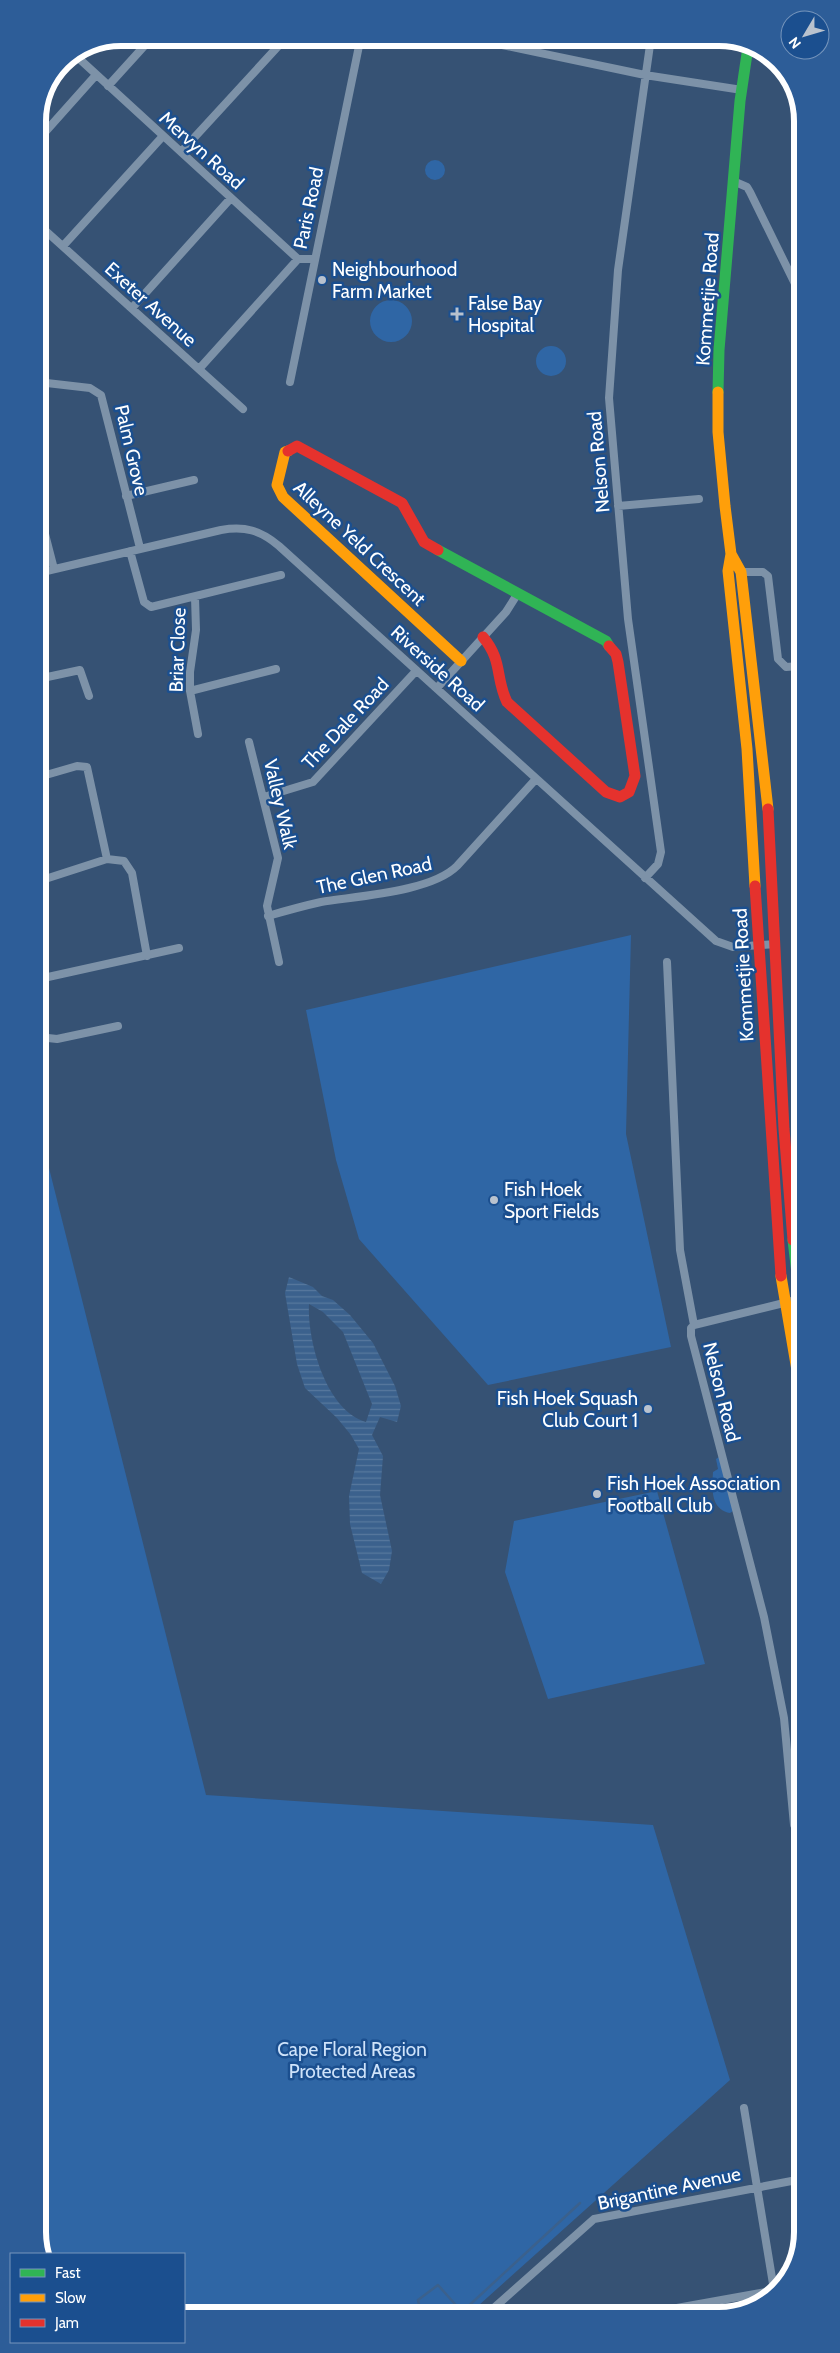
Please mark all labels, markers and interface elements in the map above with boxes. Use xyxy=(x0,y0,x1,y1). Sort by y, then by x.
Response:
north arrow xyxy=(780,10,830,60)
text: N xyxy=(785,34,805,52)
street label: Mervyn Road xyxy=(155,106,249,194)
street label: Paris Road xyxy=(289,165,328,251)
street label: Kommetjie Road xyxy=(691,232,724,366)
street label: Exeter Avenue xyxy=(100,257,201,352)
place label: Neighbourhood Farm Market xyxy=(332,258,457,303)
marker: Neighbourhood Farm Market xyxy=(316,274,328,286)
place label: False Bay Hospital xyxy=(468,292,542,337)
marker: False Bay Hospital xyxy=(450,307,464,321)
street label: Palm Grove xyxy=(110,402,153,498)
street label: Nelson Road xyxy=(583,410,614,514)
street label: Alleyne Yeld Crescent xyxy=(289,476,431,611)
street label: Briar Close xyxy=(165,607,190,693)
street label: Riverside Road xyxy=(386,620,489,716)
street label: The Dale Road xyxy=(297,673,394,774)
street label: Valley Walk xyxy=(259,757,302,852)
street label: The Glen Road xyxy=(314,852,434,899)
street label: Kommetjie Road xyxy=(729,908,758,1042)
place label: Fish Hoek Sport Fields xyxy=(504,1178,599,1223)
marker: Fish Hoek Sport Fields xyxy=(488,1194,500,1206)
street label: Nelson Road xyxy=(698,1340,745,1444)
place label: Fish Hoek Squash Club Court 1 xyxy=(497,1387,638,1432)
marker: Fish Hoek Squash Club Court 1 xyxy=(642,1403,654,1415)
place label: Fish Hoek Association Football Club xyxy=(607,1472,780,1517)
marker: Fish Hoek Association Football Club xyxy=(591,1488,603,1500)
park label: Cape Floral Region Protected Areas xyxy=(277,2038,427,2083)
street label: Brigantine Avenue xyxy=(595,2162,743,2215)
legend xyxy=(10,2253,185,2343)
text: Fast xyxy=(55,2264,80,2282)
text: Slow xyxy=(55,2289,86,2307)
text: Jam xyxy=(54,2314,79,2332)

